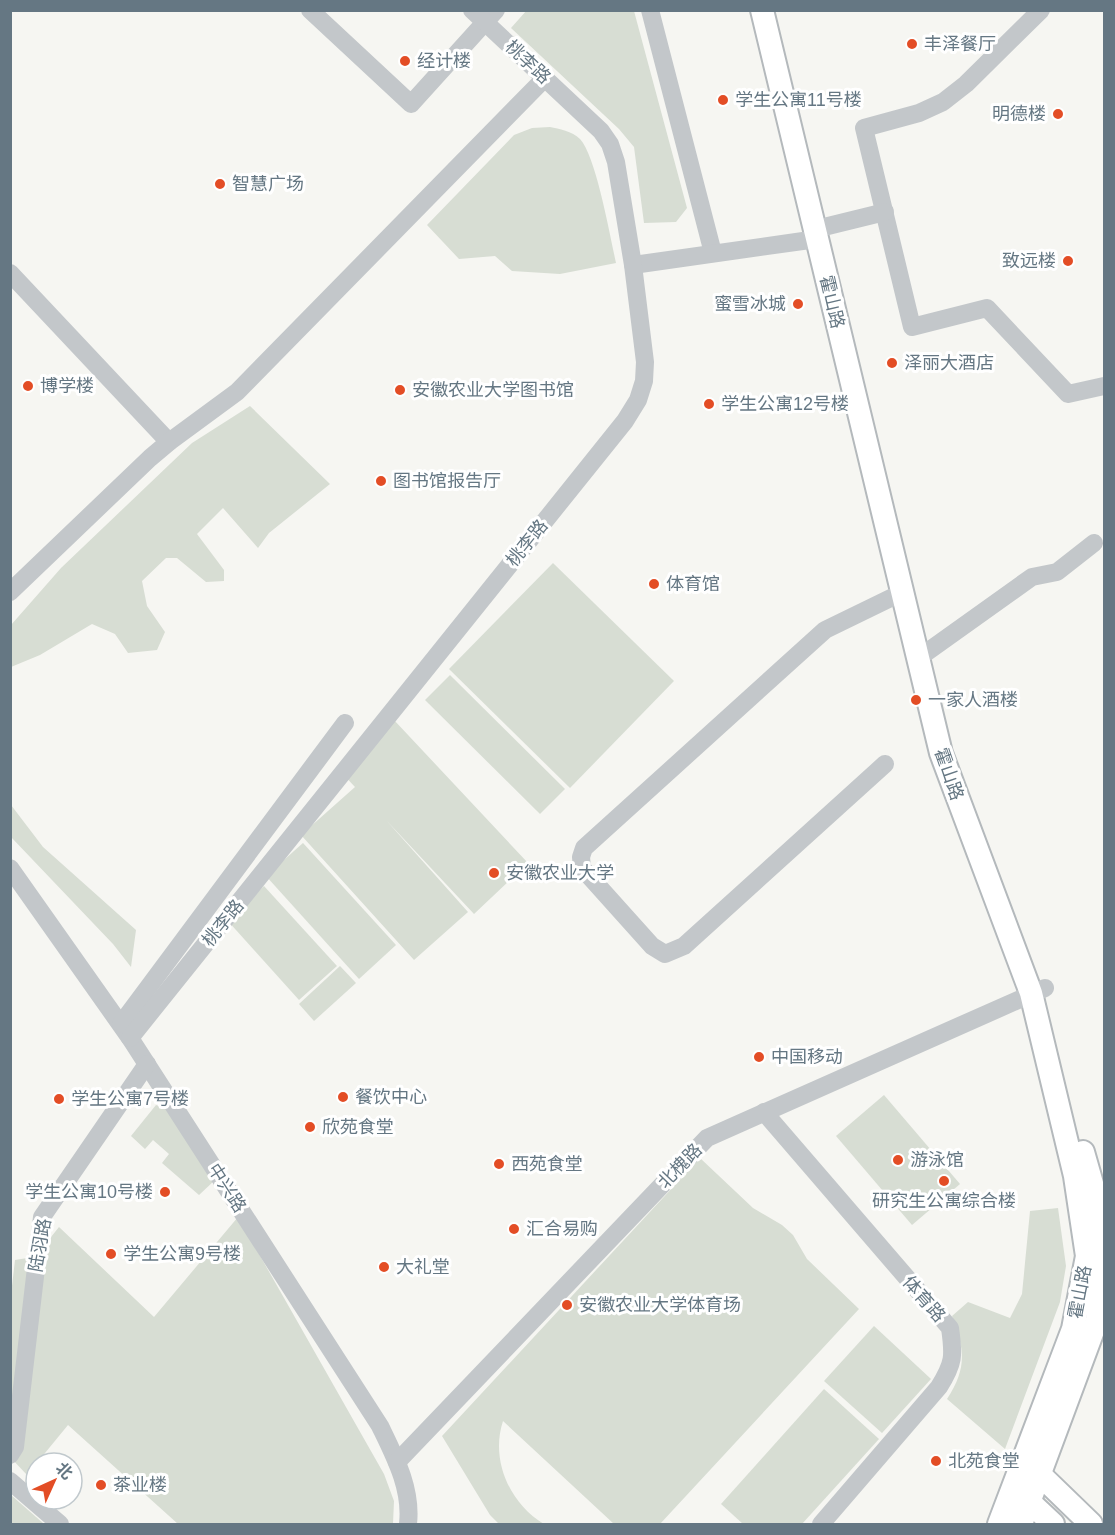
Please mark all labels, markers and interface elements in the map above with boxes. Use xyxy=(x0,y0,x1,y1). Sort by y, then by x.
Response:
place label: 丰泽餐厅 xyxy=(924,34,996,54)
street label: 桃李路 xyxy=(501,36,555,88)
marker: 丰泽餐厅 xyxy=(905,37,919,51)
place label: 经计楼 xyxy=(417,51,471,71)
marker: 经计楼 xyxy=(398,54,412,68)
place label: 学生公寓11号楼 xyxy=(735,90,862,110)
marker: 学生公寓11号楼 xyxy=(716,93,730,107)
place label: 明德楼 xyxy=(992,104,1046,124)
marker: 明德楼 xyxy=(1051,107,1065,121)
place label: 智慧广场 xyxy=(232,174,304,194)
marker: 智慧广场 xyxy=(213,177,227,191)
place label: 致远楼 xyxy=(1002,251,1056,271)
marker: 致远楼 xyxy=(1061,254,1075,268)
street label: 霍山路 xyxy=(816,273,848,331)
place label: 蜜雪冰城 xyxy=(714,294,786,314)
marker: 蜜雪冰城 xyxy=(791,297,805,311)
place label: 泽丽大酒店 xyxy=(904,353,994,373)
marker: 泽丽大酒店 xyxy=(885,356,899,370)
place label: 博学楼 xyxy=(40,376,94,396)
marker: 博学楼 xyxy=(21,379,35,393)
place label: 安徽农业大学图书馆 xyxy=(412,380,574,400)
marker: 安徽农业大学图书馆 xyxy=(393,383,407,397)
place label: 学生公寓12号楼 xyxy=(721,394,849,414)
marker: 学生公寓12号楼 xyxy=(702,397,716,411)
place label: 图书馆报告厅 xyxy=(393,471,501,491)
marker: 图书馆报告厅 xyxy=(374,474,388,488)
street label: 桃李路 xyxy=(502,516,552,570)
place label: 体育馆 xyxy=(666,574,720,594)
marker: 体育馆 xyxy=(647,577,661,591)
place label: 一家人酒楼 xyxy=(928,690,1018,710)
marker: 一家人酒楼 xyxy=(909,693,923,707)
street label: 霍山路 xyxy=(931,745,967,803)
place label: 安徽农业大学 xyxy=(506,863,614,883)
marker: 安徽农业大学 xyxy=(487,866,501,880)
street label: 桃李路 xyxy=(198,896,248,950)
place label: 中国移动 xyxy=(771,1047,843,1067)
marker: 中国移动 xyxy=(752,1050,766,1064)
place label: 餐饮中心 xyxy=(355,1087,427,1107)
place label: 学生公寓7号楼 xyxy=(71,1089,189,1109)
marker: 餐饮中心 xyxy=(336,1090,350,1104)
marker: 学生公寓7号楼 xyxy=(52,1092,66,1106)
place label: 欣苑食堂 xyxy=(322,1117,394,1137)
marker: 欣苑食堂 xyxy=(303,1120,317,1134)
street label: 北槐路 xyxy=(654,1140,706,1192)
place label: 游泳馆 xyxy=(910,1150,964,1170)
marker: 游泳馆 xyxy=(891,1153,905,1167)
place label: 西苑食堂 xyxy=(511,1154,583,1174)
marker: 西苑食堂 xyxy=(492,1157,506,1171)
street label: 中兴路 xyxy=(204,1160,250,1216)
marker: 研究生公寓综合楼 xyxy=(937,1174,951,1188)
place label: 学生公寓10号楼 xyxy=(25,1182,153,1202)
marker: 学生公寓10号楼 xyxy=(158,1185,172,1199)
place label: 研究生公寓综合楼 xyxy=(872,1191,1016,1211)
street label: 陆羽路 xyxy=(25,1217,55,1273)
place label: 汇合易购 xyxy=(526,1219,598,1239)
marker: 汇合易购 xyxy=(507,1222,521,1236)
place label: 学生公寓9号楼 xyxy=(123,1244,241,1264)
marker: 学生公寓9号楼 xyxy=(104,1247,118,1261)
place label: 大礼堂 xyxy=(396,1257,450,1277)
marker: 大礼堂 xyxy=(377,1260,391,1274)
street label: 霍山路 xyxy=(1065,1264,1095,1320)
street label: 体育路 xyxy=(899,1272,949,1326)
place label: 安徽农业大学体育场 xyxy=(579,1295,741,1315)
marker: 安徽农业大学体育场 xyxy=(560,1298,574,1312)
north arrow xyxy=(24,1451,84,1511)
place label: 北苑食堂 xyxy=(948,1451,1020,1471)
marker: 北苑食堂 xyxy=(929,1454,943,1468)
text: 北 xyxy=(53,1459,76,1482)
place label: 茶业楼 xyxy=(113,1475,167,1495)
marker: 茶业楼 xyxy=(94,1478,108,1492)

